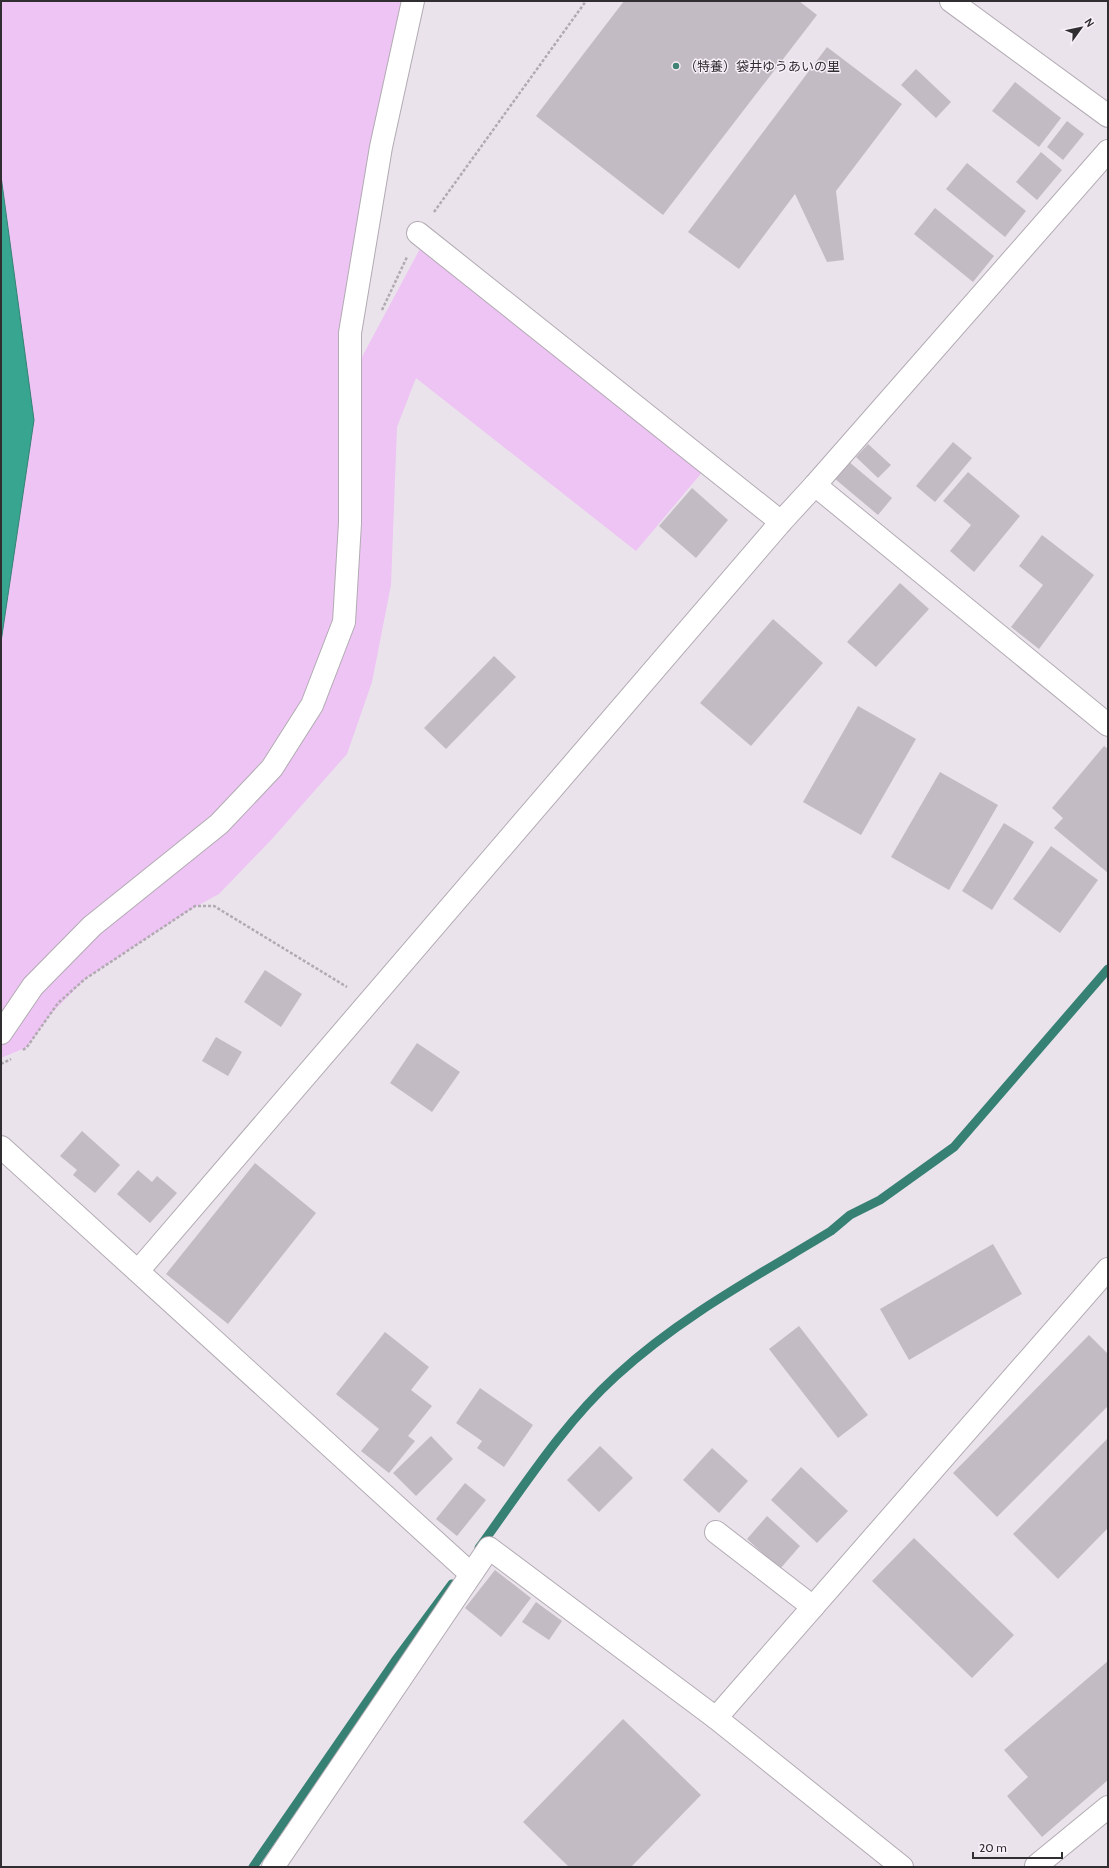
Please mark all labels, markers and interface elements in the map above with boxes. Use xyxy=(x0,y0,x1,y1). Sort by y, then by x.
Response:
north arrow xyxy=(1061,8,1101,48)
text: N xyxy=(1081,15,1097,30)
place label: （特養）袋井ゆうあいの里 xyxy=(684,58,840,74)
marker: （特養）袋井ゆうあいの里 xyxy=(671,61,681,71)
scale bar xyxy=(973,1834,1062,1860)
text: 20 m xyxy=(979,1840,1007,1855)

